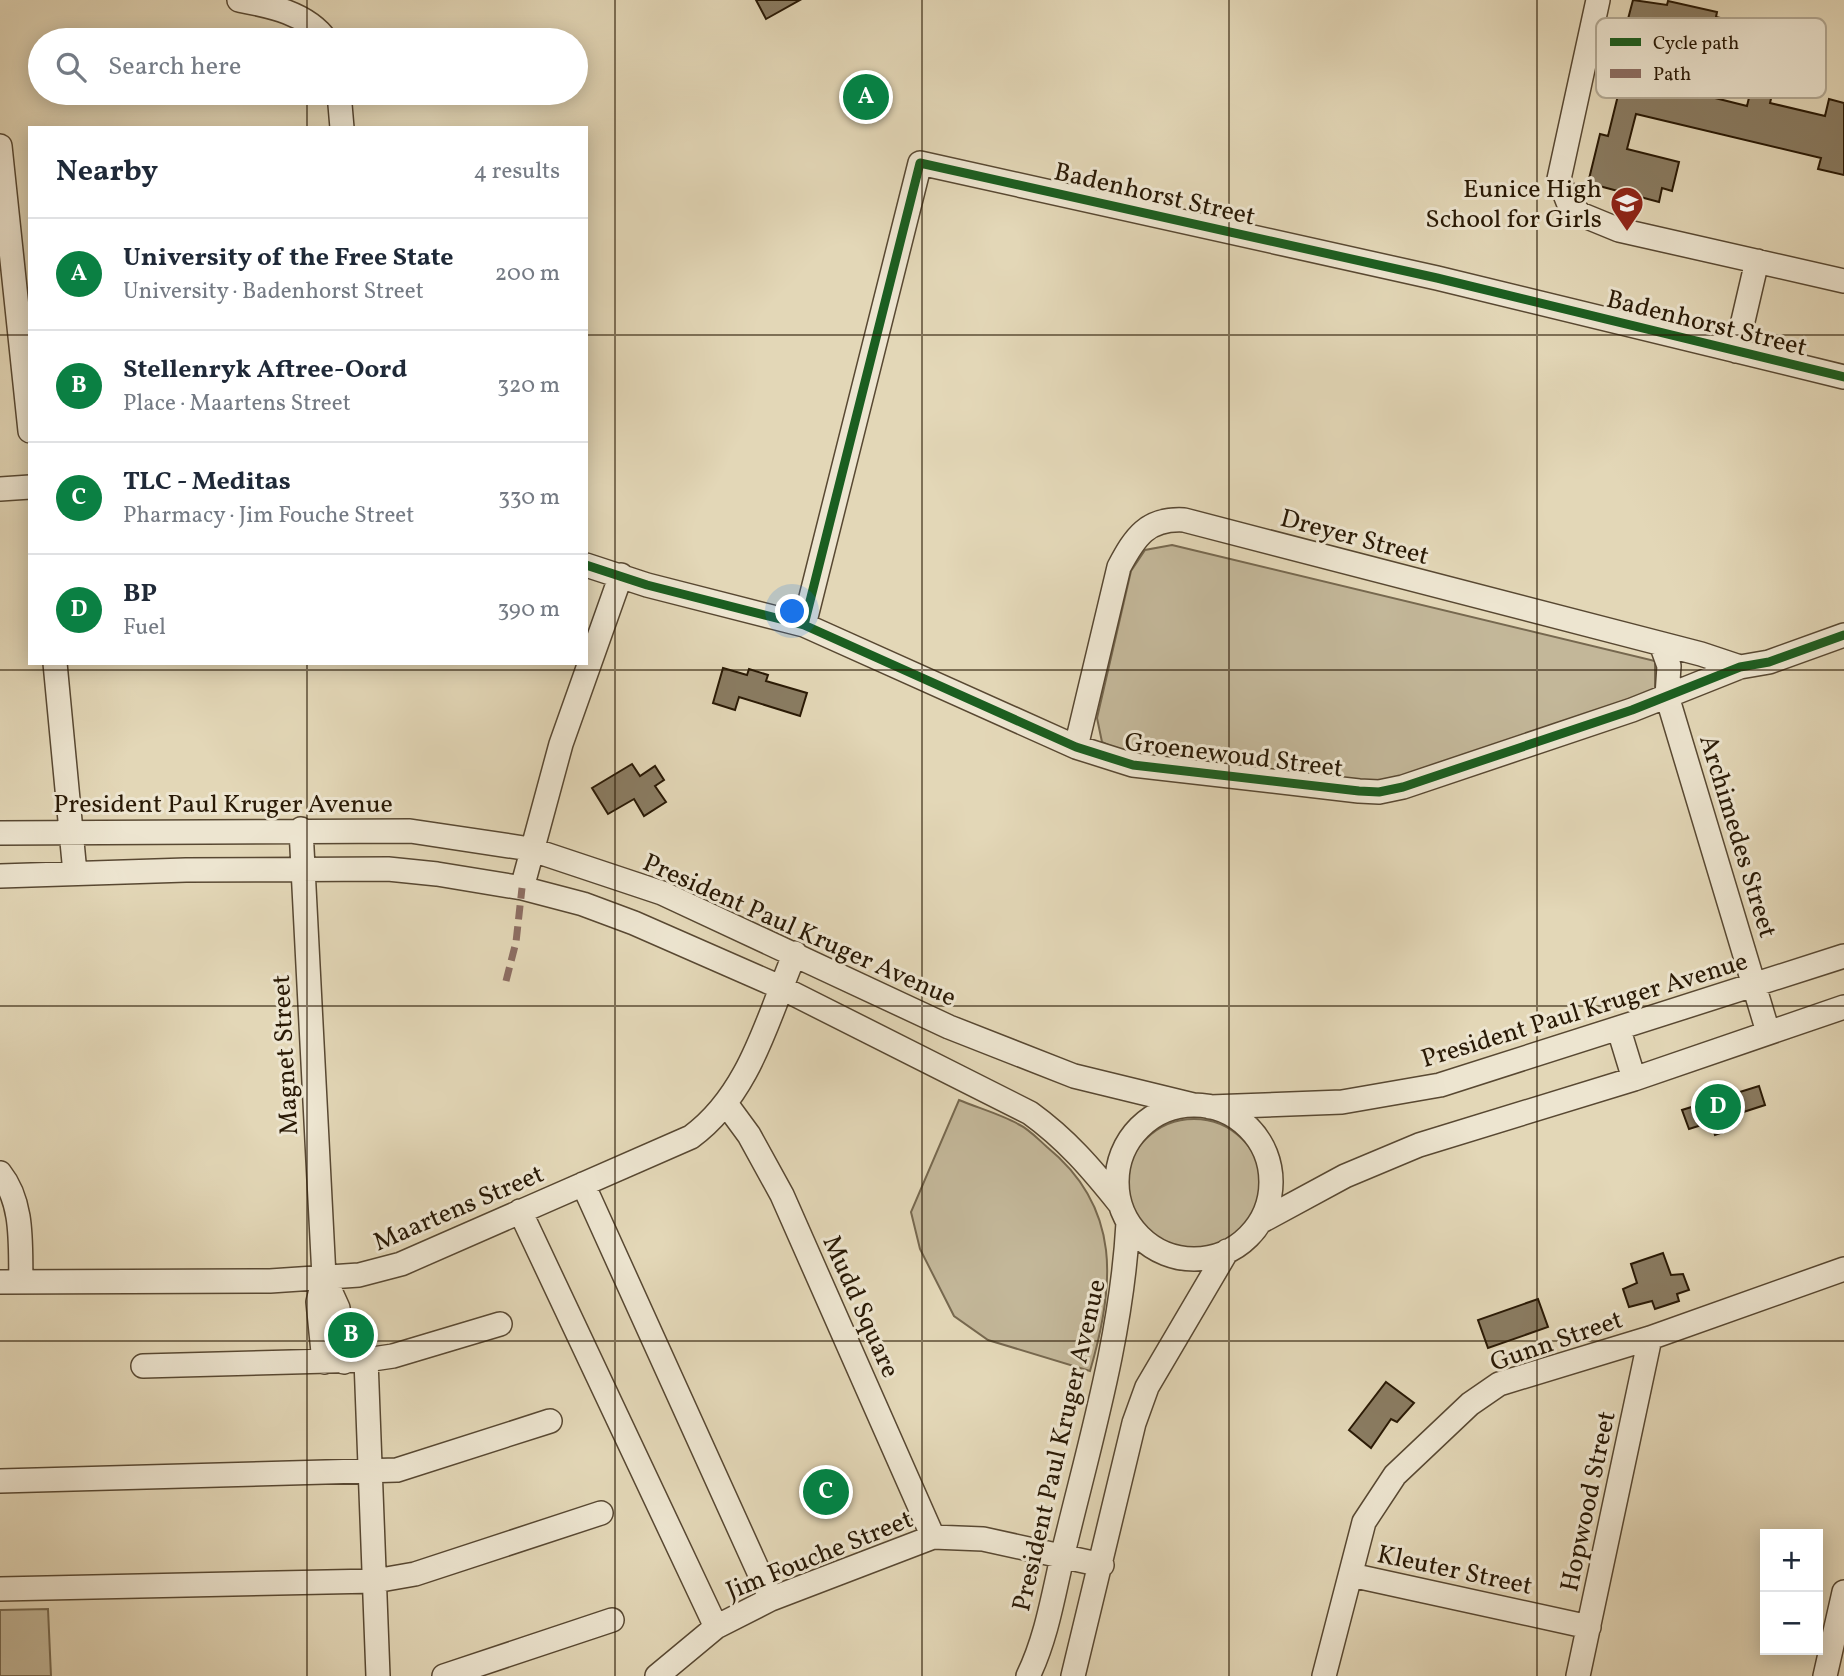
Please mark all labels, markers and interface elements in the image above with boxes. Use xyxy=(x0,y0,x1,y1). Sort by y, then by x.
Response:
legend xyxy=(1596,18,1826,98)
search box xyxy=(28,28,588,105)
text: Cycle path xyxy=(1653,31,1739,57)
icon: search xyxy=(52,48,90,86)
text: Search here xyxy=(108,49,241,85)
text: Path xyxy=(1653,62,1691,88)
pin: A xyxy=(843,71,889,123)
text: Nearby xyxy=(56,151,158,193)
street label: Badenhorst Street xyxy=(1050,154,1259,236)
text: 4 results xyxy=(474,156,560,188)
place label: Eunice High School for Girls xyxy=(1425,172,1602,238)
school or university icon: Eunice High School for Girls xyxy=(1608,184,1646,233)
text: University of the Free State xyxy=(123,240,454,276)
text: A xyxy=(71,258,87,290)
text: 200 m xyxy=(495,258,560,290)
text: University · Badenhorst Street xyxy=(123,276,424,308)
street label: Badenhorst Street xyxy=(1602,282,1811,366)
text: Stellenryk Aftree-Oord xyxy=(123,352,407,388)
text: B xyxy=(71,370,87,402)
text: 320 m xyxy=(497,370,560,402)
text: Place · Maartens Street xyxy=(123,388,351,420)
text: TLC - Meditas xyxy=(123,464,291,500)
text: C xyxy=(72,482,86,514)
text: 330 m xyxy=(498,482,560,514)
text: Pharmacy · Jim Fouche Street xyxy=(123,500,414,532)
street label: Dreyer Street xyxy=(1276,501,1433,575)
text: BP xyxy=(123,576,157,612)
text: D xyxy=(71,594,87,626)
text: 390 m xyxy=(497,594,560,626)
your location xyxy=(775,594,809,628)
text: Fuel xyxy=(123,612,166,644)
street label: Groenewoud Street xyxy=(1122,725,1345,787)
street label: Archimedes Street xyxy=(1689,731,1785,942)
street label: President Paul Kruger Avenue xyxy=(53,787,393,823)
street label: President Paul Kruger Avenue xyxy=(637,845,962,1016)
street label: President Paul Kruger Avenue xyxy=(1417,944,1752,1078)
street label: Magnet Street xyxy=(264,974,308,1136)
pin: D xyxy=(1695,1081,1741,1133)
street label: Maartens Street xyxy=(368,1157,550,1261)
street label: Mudd Square xyxy=(813,1230,908,1384)
street label: President Paul Kruger Avenue xyxy=(1004,1276,1116,1615)
street label: Gunn Street xyxy=(1486,1302,1628,1381)
pin: B xyxy=(328,1309,374,1361)
street label: Hopwood Street xyxy=(1552,1408,1626,1595)
pin: C xyxy=(803,1466,849,1518)
street label: Jim Fouche Street xyxy=(721,1502,919,1610)
map controls xyxy=(1760,1529,1823,1655)
button: + xyxy=(1760,1529,1823,1592)
street label: Kleuter Street xyxy=(1374,1537,1536,1605)
button: − xyxy=(1760,1592,1823,1655)

